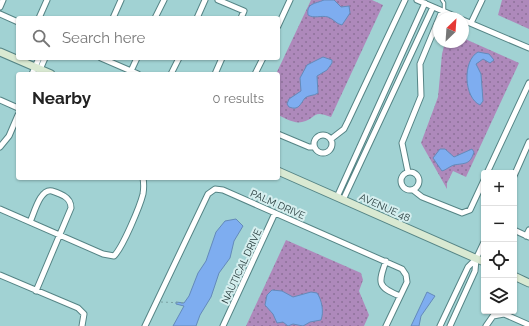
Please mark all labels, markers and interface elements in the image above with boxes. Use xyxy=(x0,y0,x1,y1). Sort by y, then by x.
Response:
north arrow xyxy=(433,12,469,48)
search box xyxy=(16,16,280,60)
icon: search xyxy=(30,27,52,49)
text: Search here xyxy=(62,29,145,47)
text: Nearby xyxy=(32,88,91,108)
text: 0 results xyxy=(213,91,264,106)
map controls xyxy=(481,170,517,314)
button: + xyxy=(481,170,517,206)
street label: PALM DRIVE xyxy=(249,187,307,221)
street label: AVENUE 48 xyxy=(358,191,412,224)
button: − xyxy=(481,206,517,242)
street label: NAUTICAL DRIVE xyxy=(219,227,264,305)
button: locate xyxy=(481,242,517,278)
button: layers xyxy=(481,278,517,314)

